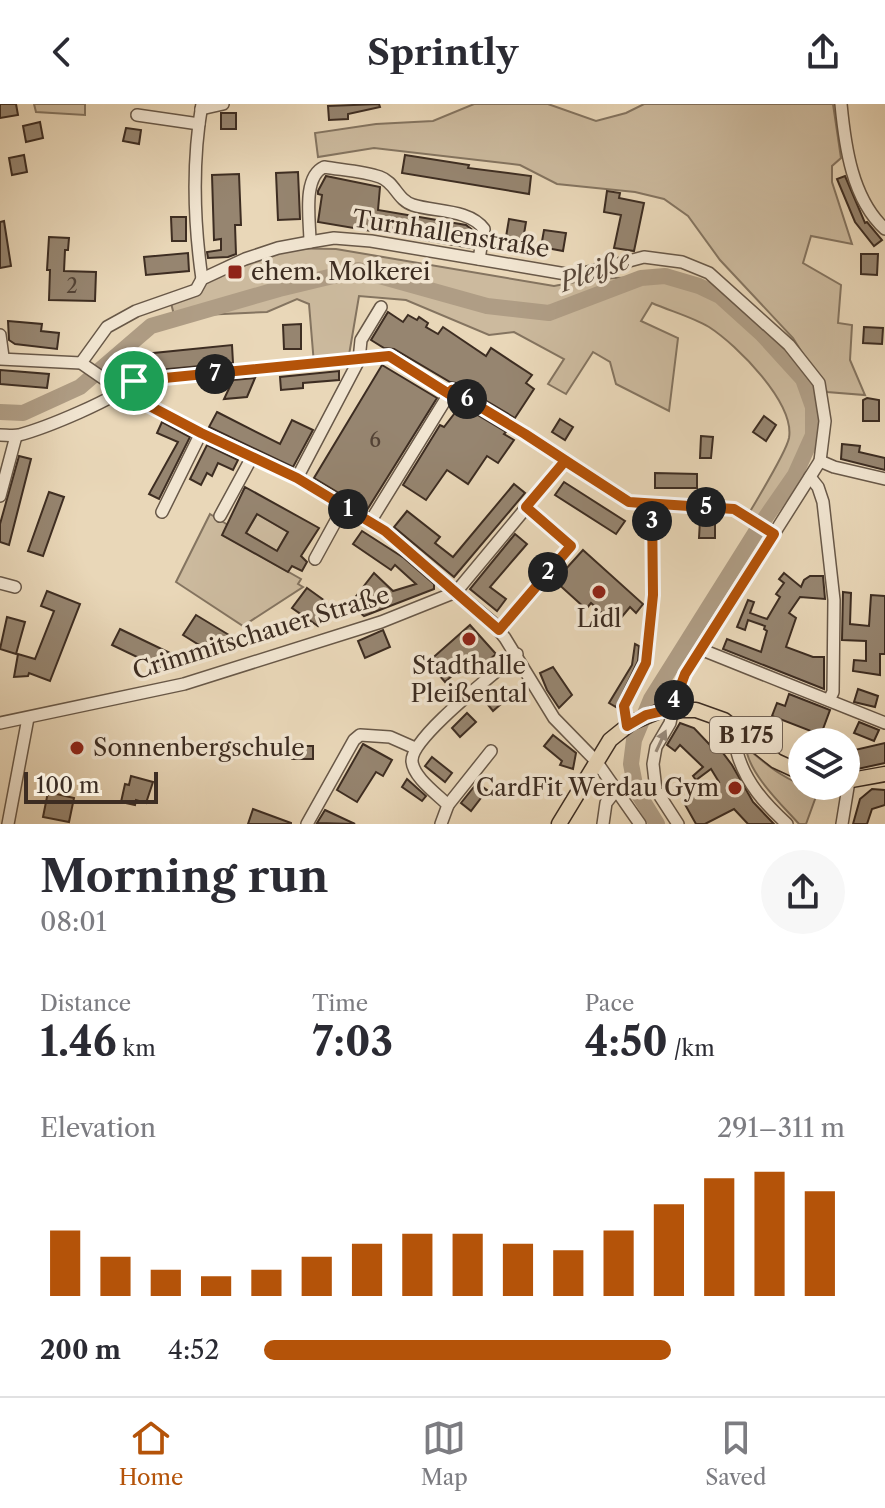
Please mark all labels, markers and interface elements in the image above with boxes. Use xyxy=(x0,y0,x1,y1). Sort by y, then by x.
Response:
icon: back xyxy=(40,30,84,74)
text: Sprintly xyxy=(367,30,518,74)
icon: share xyxy=(801,30,845,74)
street label: Turnhallenstraße xyxy=(351,204,552,263)
water label: Pleiße xyxy=(553,243,636,299)
place label: ehem. Molkerei xyxy=(251,257,430,286)
marker: ehem. Molkerei xyxy=(226,263,244,281)
house number: 2 xyxy=(66,274,78,298)
pin xyxy=(100,347,168,415)
pin: 7 xyxy=(195,354,235,394)
icon: arrive xyxy=(112,359,156,403)
text: 7 xyxy=(209,360,221,387)
pin: 6 xyxy=(447,379,487,419)
text: 6 xyxy=(460,385,474,412)
house number: 6 xyxy=(369,428,381,452)
pin: 5 xyxy=(686,487,726,527)
pin: 1 xyxy=(328,489,368,529)
text: 5 xyxy=(700,493,712,520)
text: 1 xyxy=(343,495,353,522)
pin: 3 xyxy=(632,501,672,541)
text: 3 xyxy=(646,507,658,534)
pin: 2 xyxy=(528,552,568,592)
text: 2 xyxy=(542,558,555,585)
street label: Crimmitschauer Straße xyxy=(129,580,393,685)
marker: Lidl xyxy=(590,583,608,601)
place label: Lidl xyxy=(577,604,621,633)
marker: Stadthalle Pleißental xyxy=(460,630,478,648)
place label: Stadthalle Pleißental xyxy=(410,651,528,708)
pin: 4 xyxy=(654,680,694,720)
text: 4 xyxy=(667,686,681,713)
road number: B 175 xyxy=(710,717,782,753)
map controls xyxy=(788,728,860,800)
button: layers xyxy=(788,728,860,800)
one-way arrow xyxy=(654,730,667,753)
place label: Sonnenbergschule xyxy=(93,733,305,762)
marker: Sonnenbergschule xyxy=(68,739,86,757)
scale bar xyxy=(24,768,158,804)
text: 100 m xyxy=(36,772,99,799)
place label: CardFit Werdau Gym xyxy=(476,773,719,802)
marker: CardFit Werdau Gym xyxy=(726,779,744,797)
text: Morning run xyxy=(40,849,329,903)
button: share xyxy=(761,850,845,934)
text: 08:01 xyxy=(40,906,107,938)
text: Distance xyxy=(40,990,131,1017)
text: Time xyxy=(312,990,368,1017)
text: Pace xyxy=(585,990,634,1017)
text: 1.46 xyxy=(40,1017,117,1066)
text: 7:03 xyxy=(312,1017,393,1066)
text: 4:50 xyxy=(585,1017,668,1066)
text: km xyxy=(117,1035,156,1062)
text: /km xyxy=(668,1035,715,1062)
text: Elevation xyxy=(40,1112,156,1144)
text: 291–311 m xyxy=(717,1112,845,1144)
text: 200 m xyxy=(40,1334,121,1366)
text: 4:52 xyxy=(168,1334,219,1366)
tab: Home xyxy=(119,1416,183,1491)
tab: Map xyxy=(421,1416,468,1491)
tab: Saved xyxy=(705,1416,766,1491)

